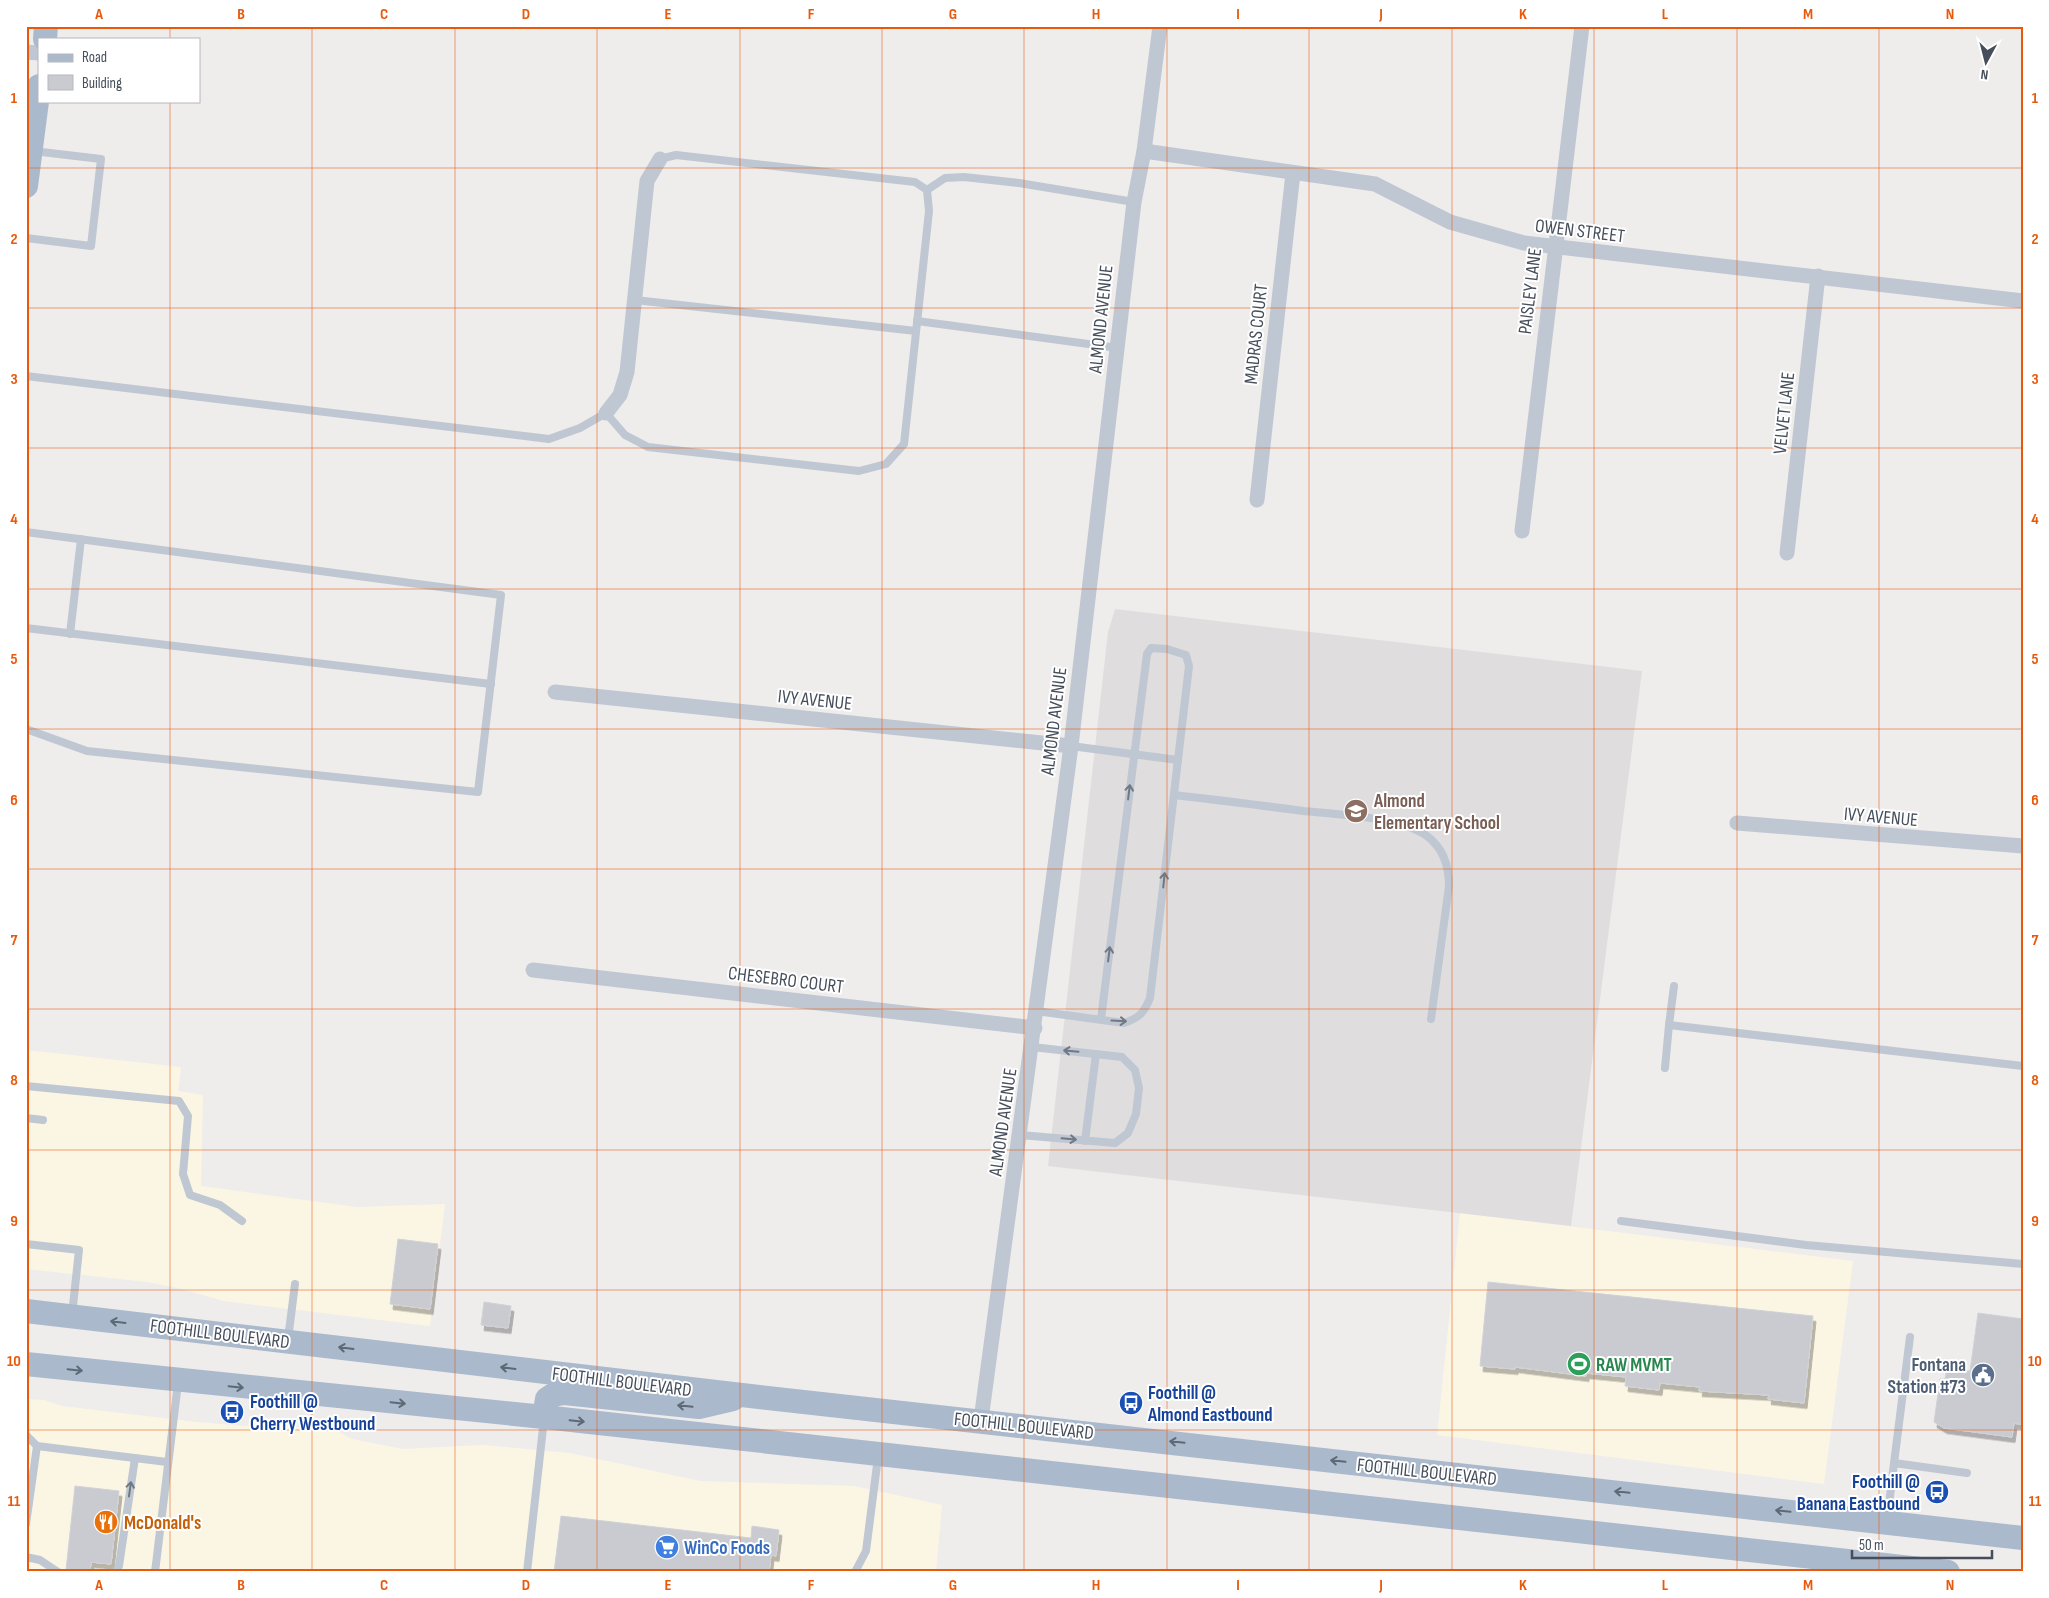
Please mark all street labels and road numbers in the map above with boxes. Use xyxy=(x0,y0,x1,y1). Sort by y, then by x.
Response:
street label: OWEN STREET xyxy=(1534,215,1626,248)
street label: PAISLEY LANE xyxy=(1514,247,1547,335)
street label: ALMOND AVENUE xyxy=(1084,264,1119,375)
street label: MADRAS COURT xyxy=(1240,283,1273,385)
street label: VELVET LANE xyxy=(1769,371,1800,455)
street label: ALMOND AVENUE xyxy=(1036,666,1073,778)
street label: IVY AVENUE xyxy=(777,685,853,716)
street label: IVY AVENUE xyxy=(1843,803,1919,832)
street label: CHESEBRO COURT xyxy=(727,962,845,999)
street label: ALMOND AVENUE xyxy=(984,1067,1022,1179)
street label: FOOTHILL BOULEVARD xyxy=(149,1315,291,1354)
street label: FOOTHILL BOULEVARD xyxy=(551,1363,693,1402)
street label: FOOTHILL BOULEVARD xyxy=(953,1408,1095,1445)
street label: FOOTHILL BOULEVARD xyxy=(1356,1454,1498,1491)

